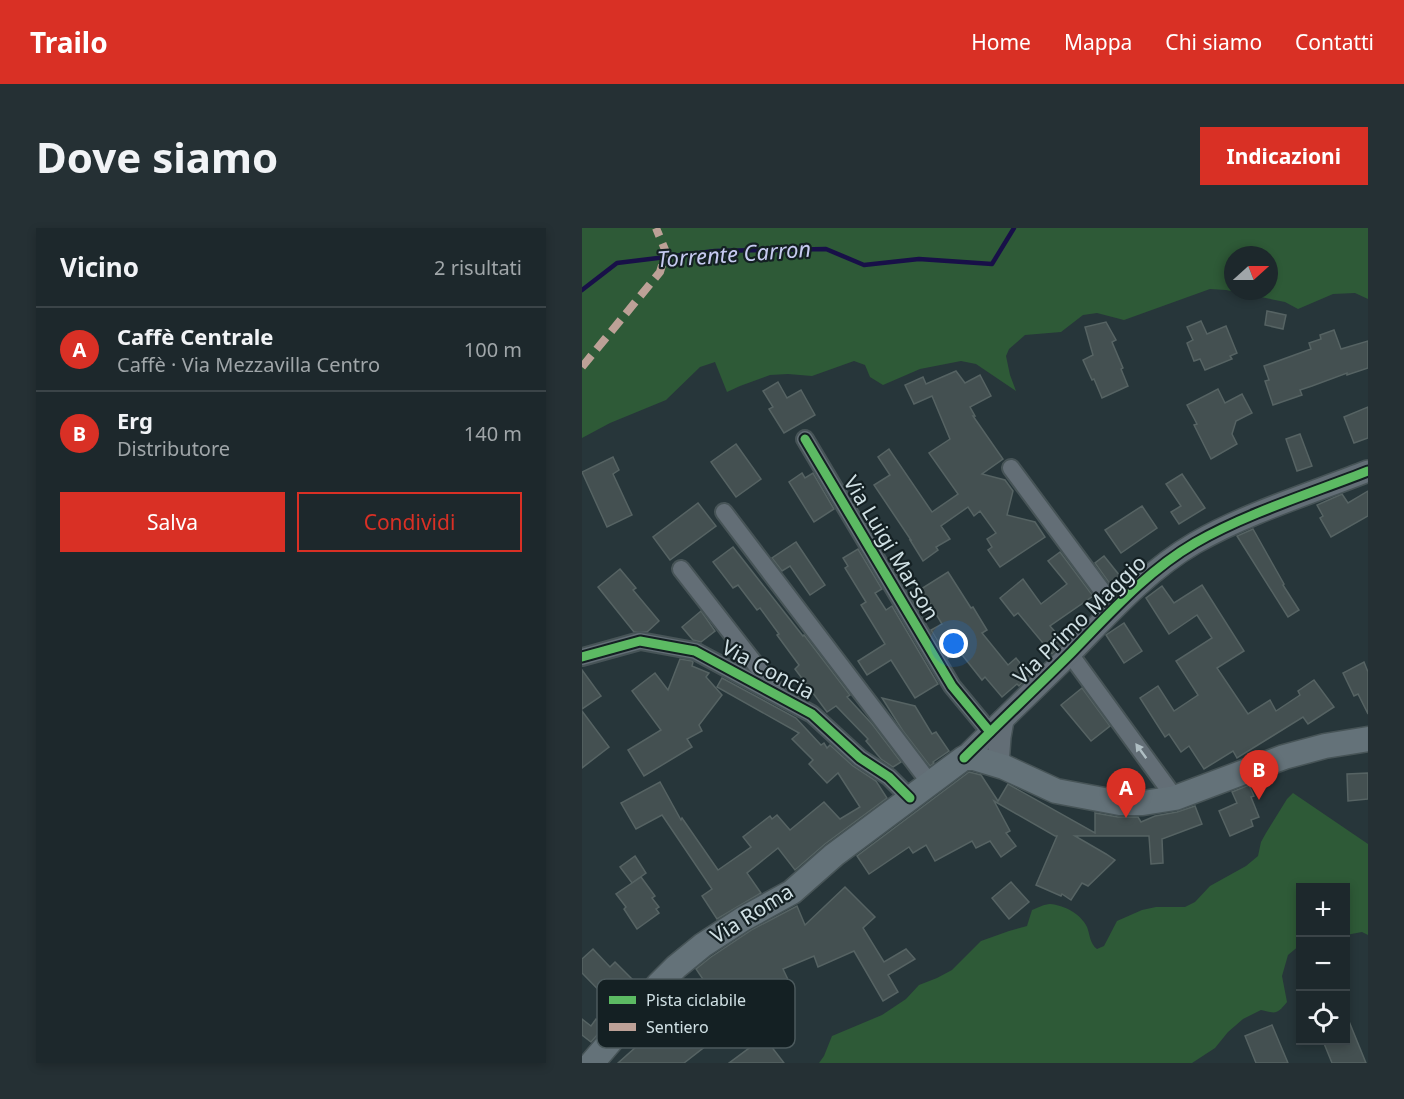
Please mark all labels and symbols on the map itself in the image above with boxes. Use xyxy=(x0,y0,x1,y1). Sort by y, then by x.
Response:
water label: Torrente Carron xyxy=(656,233,812,273)
north arrow xyxy=(1224,246,1278,300)
street label: Via Luigi Marson xyxy=(838,470,946,625)
street label: Via Primo Maggio xyxy=(1007,549,1152,690)
your location xyxy=(939,629,968,658)
street label: Via Concia xyxy=(717,633,820,705)
one-way arrow xyxy=(1135,743,1147,759)
pin: B xyxy=(1240,750,1278,800)
pin: A xyxy=(1106,768,1146,818)
street label: Via Roma xyxy=(705,877,798,950)
legend xyxy=(597,979,795,1048)
text: Pista ciclabile xyxy=(646,989,746,1011)
text: Sentiero xyxy=(646,1016,709,1038)

